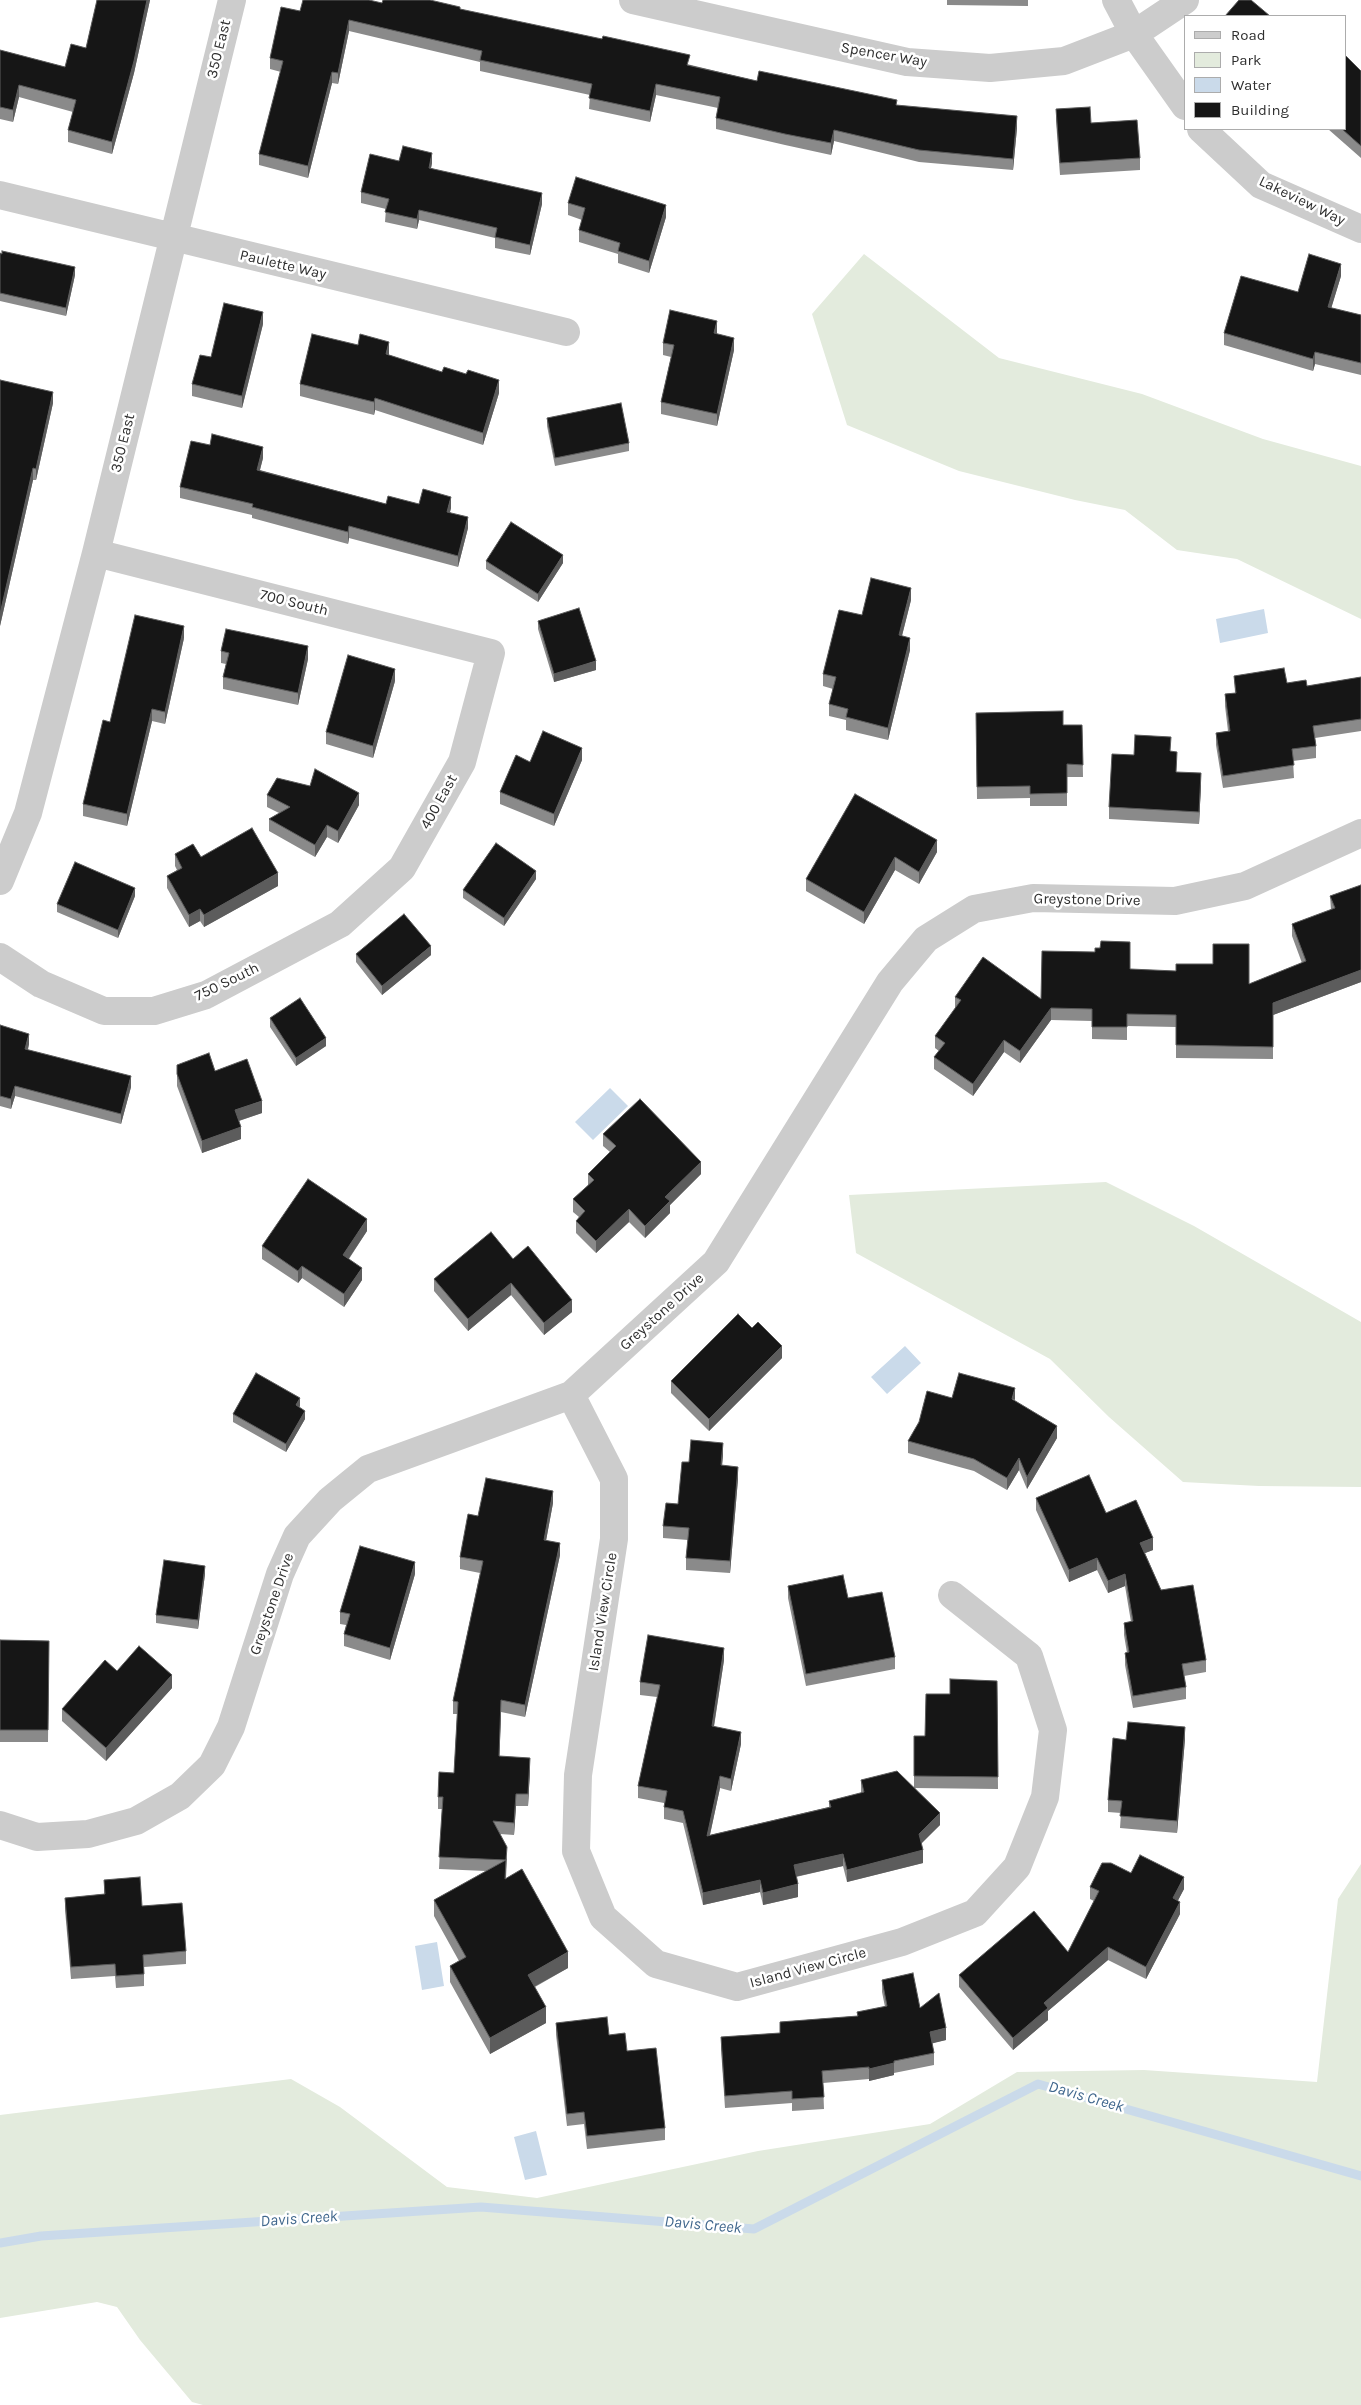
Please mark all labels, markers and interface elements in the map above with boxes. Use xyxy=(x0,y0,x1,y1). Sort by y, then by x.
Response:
legend xyxy=(1184,15,1346,130)
street label: 350 East xyxy=(203,18,235,80)
text: Road xyxy=(1231,26,1266,44)
street label: Spencer Way xyxy=(840,39,928,71)
text: Park xyxy=(1231,51,1261,69)
text: Water xyxy=(1231,76,1271,94)
text: Building xyxy=(1231,101,1289,119)
street label: Lakeview Way xyxy=(1256,172,1348,230)
street label: Paulette Way xyxy=(238,246,328,284)
street label: 350 East xyxy=(107,412,139,474)
street label: 700 South xyxy=(258,586,330,620)
street label: 400 East xyxy=(417,771,461,833)
street label: Greystone Drive xyxy=(1033,890,1141,910)
street label: 750 South xyxy=(192,959,262,1005)
street label: Greystone Drive xyxy=(616,1270,708,1354)
street label: Greystone Drive xyxy=(246,1551,298,1657)
street label: Island View Circle xyxy=(585,1551,621,1673)
street label: Island View Circle xyxy=(748,1944,868,1992)
water label: Davis Creek xyxy=(1046,2077,1126,2117)
water label: Davis Creek xyxy=(260,2207,338,2231)
water label: Davis Creek xyxy=(664,2212,742,2238)

